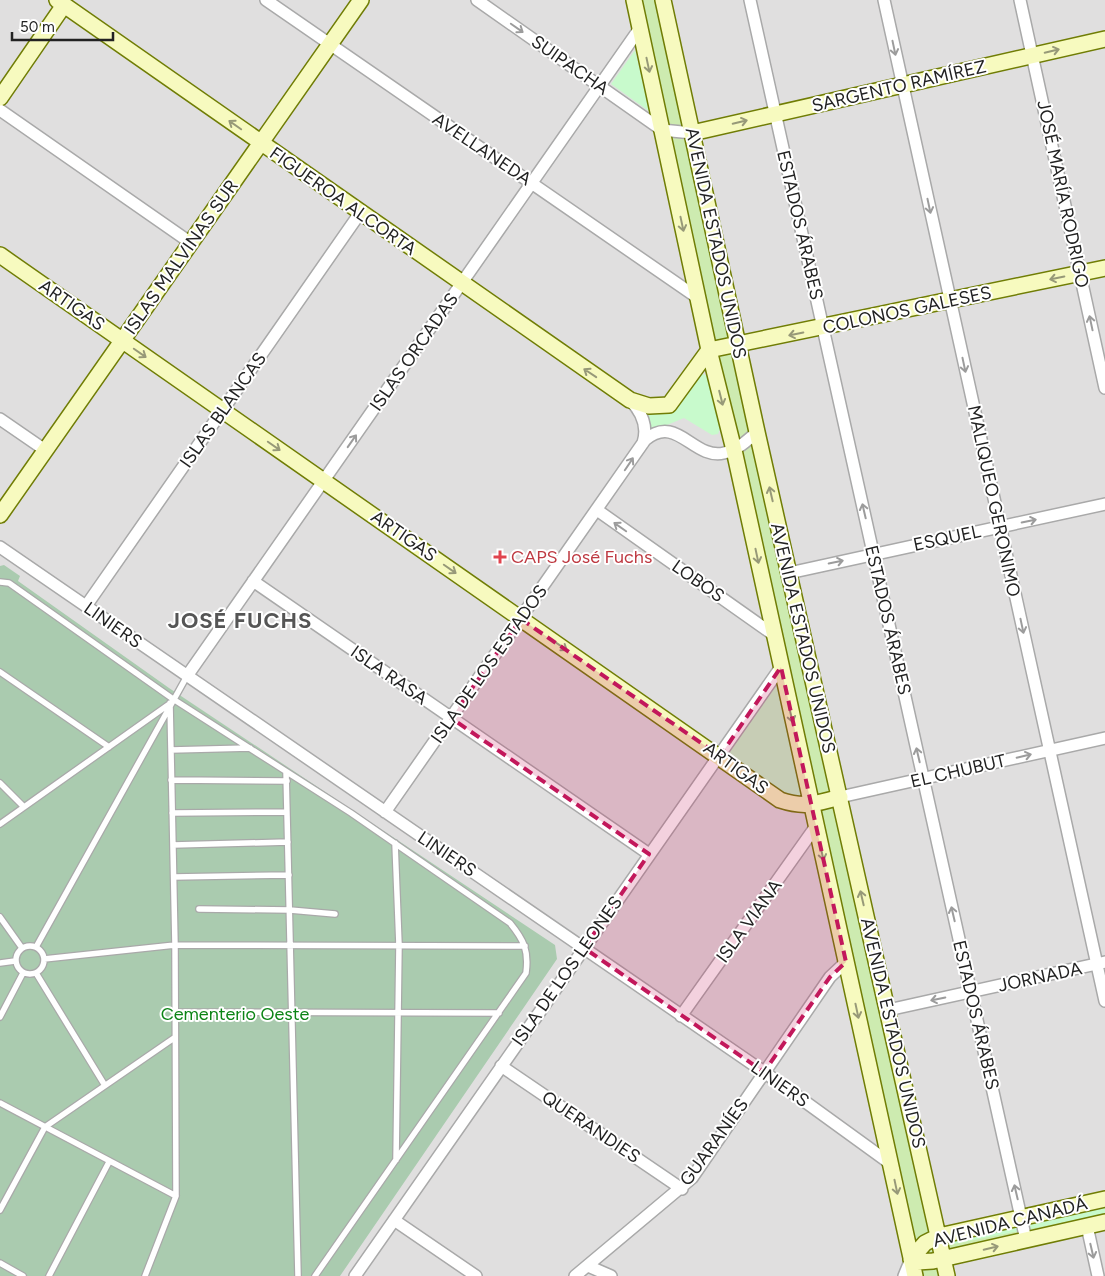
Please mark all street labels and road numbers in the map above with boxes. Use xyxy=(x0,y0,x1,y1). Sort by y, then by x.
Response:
street label: SUIPACHA xyxy=(527,30,613,100)
street label: SARGENTO RAMÍREZ xyxy=(810,55,988,117)
street label: JOSÉ MARÍA RODRIGO xyxy=(1032,98,1094,290)
street label: AVELLANEDA xyxy=(428,108,536,190)
street label: AVENIDA ESTADOS UNIDOS xyxy=(681,125,751,361)
street label: FIGUEROA ALCORTA xyxy=(265,142,421,260)
street label: ESTADOS ÁRABES xyxy=(772,148,828,302)
street label: ISLAS MALVINAS SUR xyxy=(119,175,243,339)
street label: ARTIGAS xyxy=(35,274,109,336)
street label: COLONOS GALESES xyxy=(821,281,993,339)
street label: ISLAS ORCADAS xyxy=(365,289,463,415)
street label: ISLAS BLANCAS xyxy=(175,348,271,472)
street label: MALIQUEO GERONIMO xyxy=(963,403,1025,599)
street label: ARTIGAS xyxy=(367,505,441,567)
street label: ESQUEL xyxy=(911,520,983,556)
street label: AVENIDA ESTADOS UNIDOS xyxy=(766,521,840,755)
street label: ESTADOS ÁRABES xyxy=(860,543,916,697)
street label: LOBOS xyxy=(668,555,728,607)
street label: ISLA DE LOS ESTADOS xyxy=(426,581,552,747)
street label: LINIERS xyxy=(80,597,146,653)
street label: ISLA RASA xyxy=(346,641,432,709)
street label: ARTIGAS xyxy=(699,737,773,799)
street label: EL CHUBUT xyxy=(908,749,1008,793)
street label: LINIERS xyxy=(413,826,481,882)
street label: ISLA VIANA xyxy=(711,875,787,967)
street label: ISLA DE LOS LEONES xyxy=(507,892,627,1050)
street label: AVENIDA ESTADOS UNIDOS xyxy=(856,916,930,1150)
street label: ESTADOS ÁRABES xyxy=(948,938,1004,1092)
street label: JORNADA xyxy=(996,957,1084,997)
street label: LINIERS xyxy=(747,1056,813,1112)
street label: QUERANDIES xyxy=(538,1086,644,1168)
street label: GUARANÍES xyxy=(675,1094,753,1190)
street label: AVENIDA CANADÁ xyxy=(931,1192,1089,1252)

